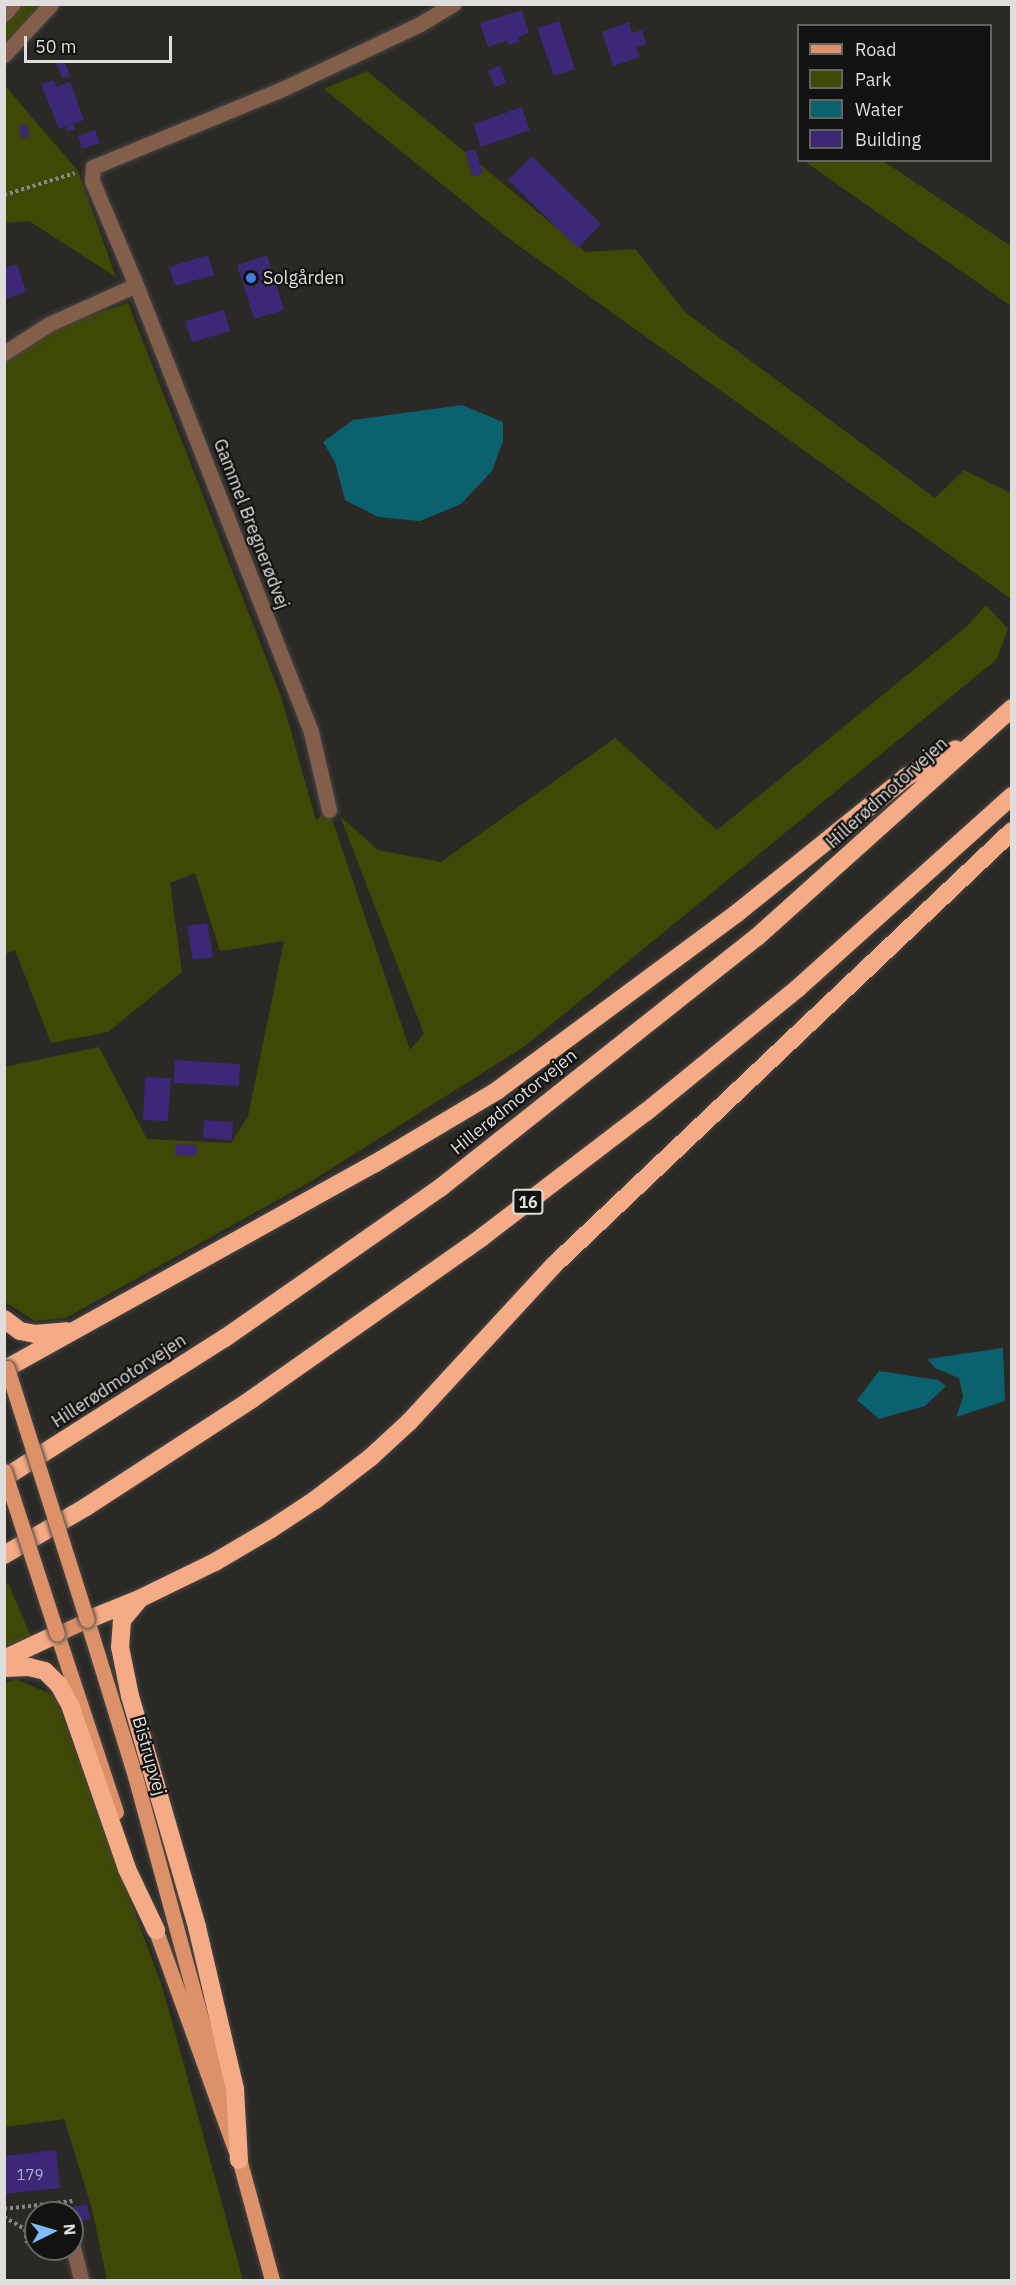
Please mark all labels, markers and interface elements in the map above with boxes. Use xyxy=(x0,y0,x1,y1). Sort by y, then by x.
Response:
scale bar xyxy=(27,24,176,62)
legend xyxy=(797,24,992,162)
text: 50 m xyxy=(35,35,77,58)
text: Road xyxy=(855,38,896,61)
text: Park xyxy=(855,68,891,91)
text: Water xyxy=(855,98,903,121)
text: Building xyxy=(855,128,921,151)
place label: Solgården xyxy=(263,267,345,289)
marker: Solgården xyxy=(244,271,258,285)
street label: Gammel Bregnerødvej xyxy=(209,436,293,612)
street label: Hillerødmotorvejen xyxy=(822,733,952,853)
street label: Hillerødmotorvejen xyxy=(447,1044,581,1160)
road number: 16 xyxy=(512,1189,544,1215)
street label: Hillerødmotorvejen xyxy=(48,1329,190,1433)
street label: Bistrupvej xyxy=(127,1714,171,1798)
house number: 179 xyxy=(17,2166,43,2184)
north arrow xyxy=(24,2201,84,2261)
text: N xyxy=(59,2223,80,2236)

